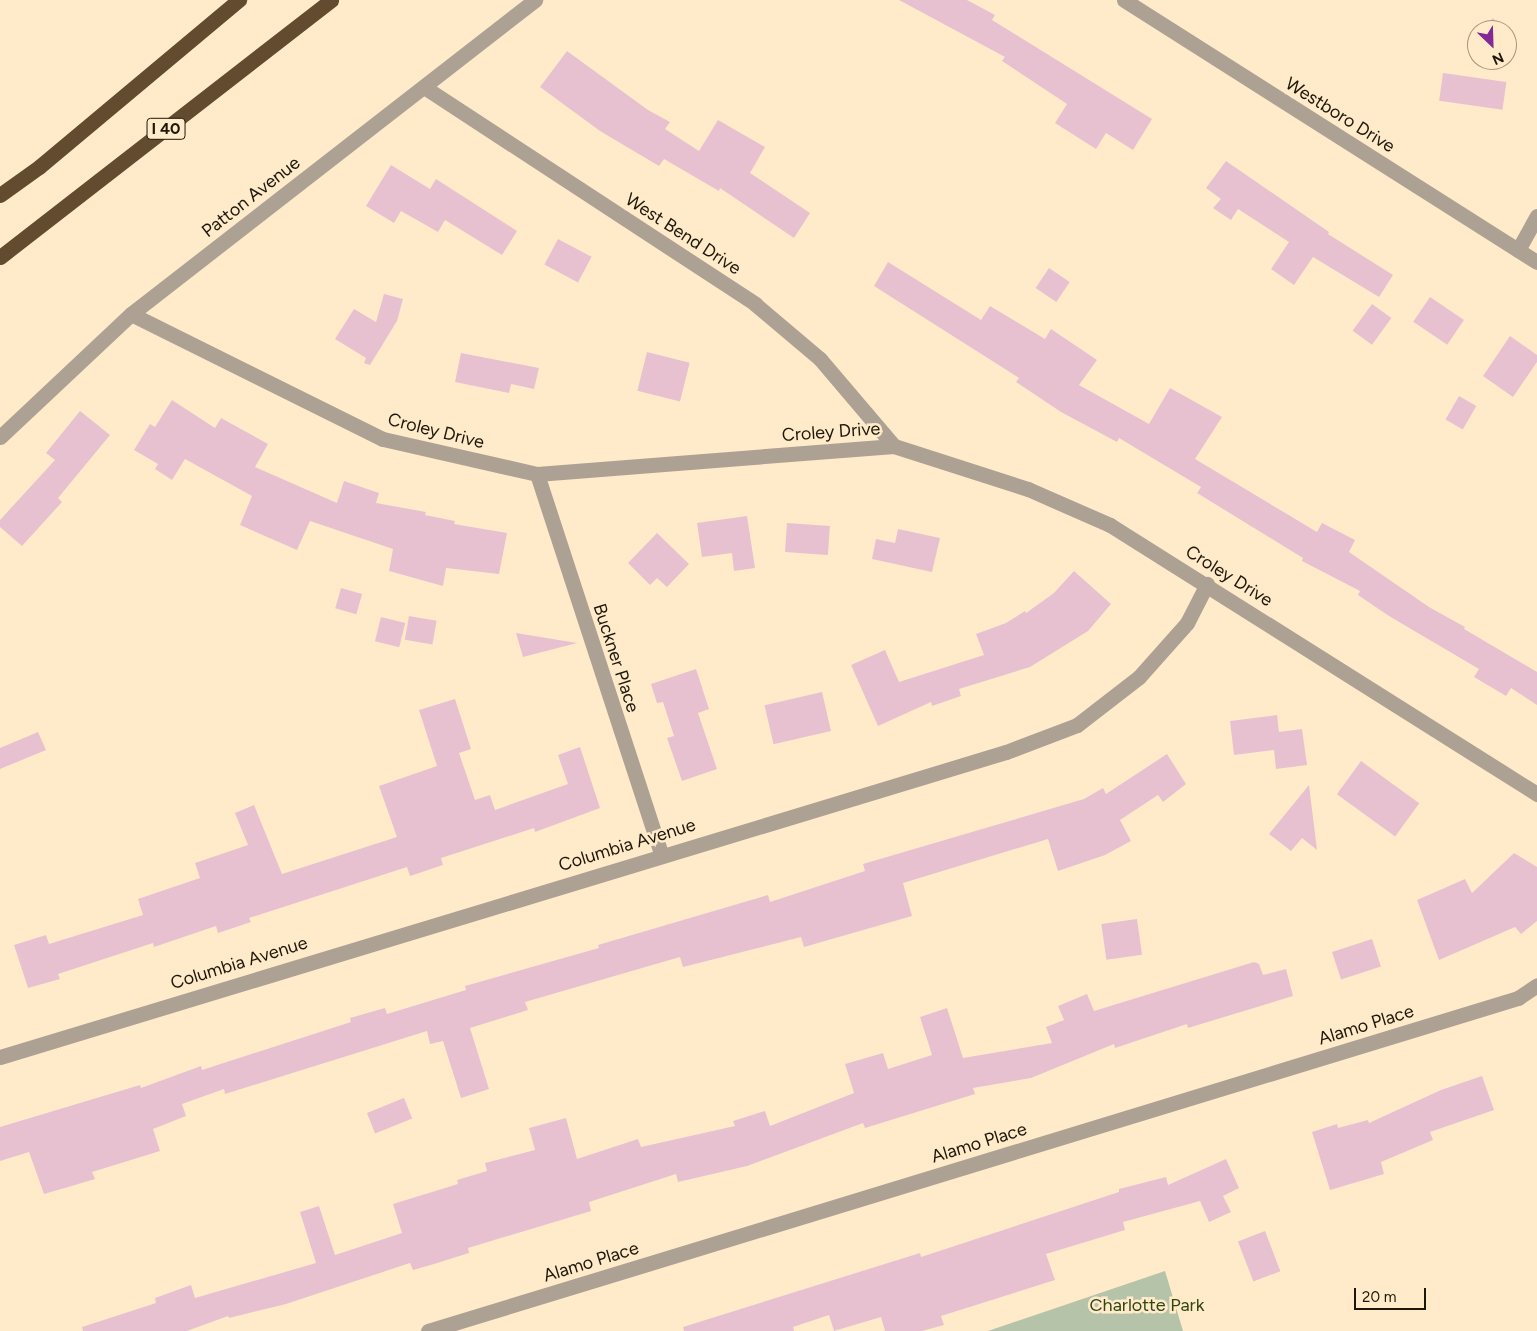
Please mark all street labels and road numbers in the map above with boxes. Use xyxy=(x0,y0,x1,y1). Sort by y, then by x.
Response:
street label: Westboro Drive xyxy=(1281,73,1399,157)
road number: I 40 xyxy=(146,116,186,142)
street label: Patton Avenue xyxy=(198,152,304,242)
street label: West Bend Drive xyxy=(621,189,745,279)
street label: Croley Drive xyxy=(386,409,486,453)
street label: Croley Drive xyxy=(781,418,881,446)
street label: Croley Drive xyxy=(1181,541,1277,611)
street label: Buckner Place xyxy=(588,601,644,715)
street label: Columbia Avenue xyxy=(556,814,698,876)
street label: Columbia Avenue xyxy=(168,932,310,994)
street label: Alamo Place xyxy=(1316,1000,1416,1050)
street label: Alamo Place xyxy=(929,1118,1029,1168)
street label: Alamo Place xyxy=(541,1237,641,1287)

